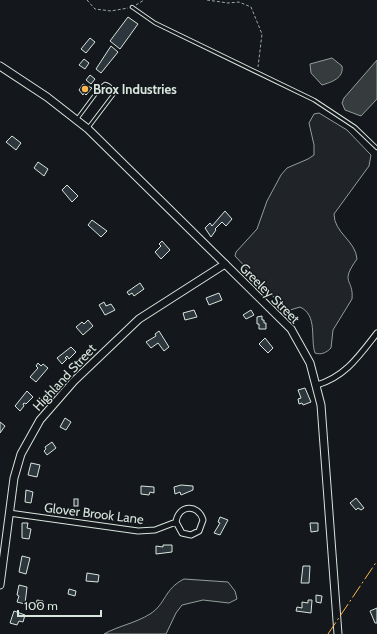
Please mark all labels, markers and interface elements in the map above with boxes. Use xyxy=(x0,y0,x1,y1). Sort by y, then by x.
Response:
place label: Brox Industries xyxy=(93,81,177,97)
marker: Brox Industries xyxy=(80,84,90,94)
street label: Greeley Street xyxy=(237,260,304,327)
street label: Highland Street xyxy=(29,340,99,414)
street label: Glover Brook Lane xyxy=(43,499,145,527)
scale bar xyxy=(18,592,101,618)
text: 100 m xyxy=(24,598,58,613)

